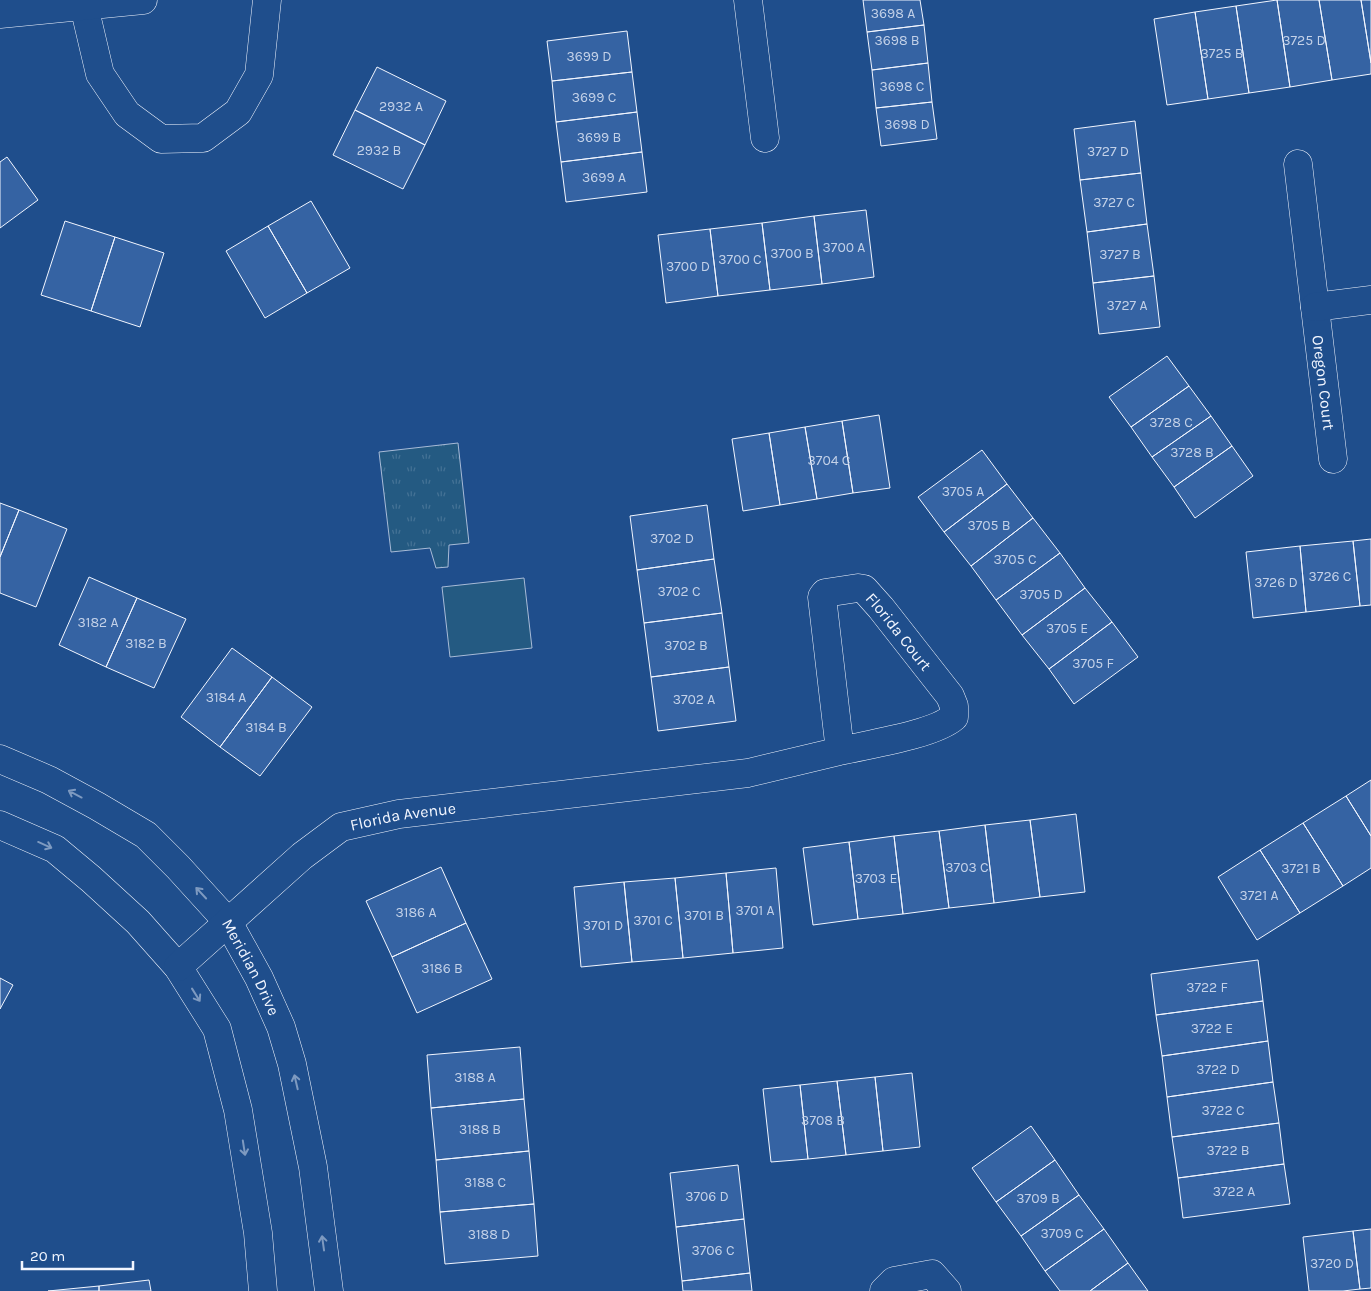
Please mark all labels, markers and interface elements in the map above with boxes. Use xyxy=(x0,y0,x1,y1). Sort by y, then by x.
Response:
house number: 3698 A xyxy=(871,5,915,22)
house number: 3698 B xyxy=(874,32,920,49)
house number: 3725 D xyxy=(1282,32,1326,49)
house number: 3725 B xyxy=(1201,45,1243,62)
house number: 3699 D xyxy=(566,48,612,65)
house number: 3698 C xyxy=(880,78,924,95)
house number: 3699 C xyxy=(572,89,616,106)
house number: 2932 A xyxy=(379,98,423,115)
house number: 3698 D xyxy=(884,116,930,133)
house number: 3699 B xyxy=(577,129,621,146)
house number: 2932 B xyxy=(357,142,401,159)
house number: 3727 D xyxy=(1087,143,1129,160)
house number: 3699 A xyxy=(582,169,626,186)
house number: 3727 C xyxy=(1093,194,1135,211)
house number: 3700 A xyxy=(823,239,865,256)
house number: 3700 B xyxy=(770,245,814,262)
house number: 3727 B xyxy=(1099,246,1141,263)
house number: 3700 C xyxy=(718,251,762,268)
house number: 3700 D xyxy=(666,258,710,275)
house number: 3727 A xyxy=(1107,297,1147,314)
street label: Oregon Court xyxy=(1308,334,1338,431)
house number: 3728 C xyxy=(1149,414,1193,431)
house number: 3728 B xyxy=(1170,444,1214,461)
house number: 3704 C xyxy=(808,452,850,469)
house number: 3705 A xyxy=(942,483,984,500)
house number: 3705 B xyxy=(967,517,1011,534)
house number: 3702 D xyxy=(650,530,694,547)
house number: 3705 C xyxy=(994,551,1036,568)
house number: 3726 C xyxy=(1309,568,1351,585)
house number: 3726 D xyxy=(1254,574,1298,591)
house number: 3702 C xyxy=(657,583,701,600)
house number: 3705 D xyxy=(1019,586,1063,603)
street label: Florida Court xyxy=(862,589,935,675)
house number: 3182 A xyxy=(78,614,118,631)
house number: 3705 E xyxy=(1046,620,1088,637)
house number: 3182 B xyxy=(125,635,167,652)
house number: 3702 B xyxy=(664,637,708,654)
house number: 3705 F xyxy=(1072,655,1114,672)
house number: 3184 A xyxy=(206,689,246,706)
house number: 3702 A xyxy=(673,691,715,708)
house number: 3184 B xyxy=(245,719,287,736)
one-way arrow xyxy=(68,788,82,798)
street label: Florida Avenue xyxy=(348,798,457,835)
one-way arrow xyxy=(37,840,52,850)
house number: 3703 C xyxy=(945,859,989,876)
house number: 3721 B xyxy=(1281,860,1321,877)
house number: 3703 E xyxy=(855,870,897,887)
one-way arrow xyxy=(195,887,207,899)
house number: 3721 A xyxy=(1240,887,1278,904)
house number: 3701 A xyxy=(735,902,775,919)
house number: 3186 A xyxy=(396,904,436,921)
house number: 3701 B xyxy=(684,907,724,924)
house number: 3701 C xyxy=(633,912,673,929)
street label: Meridian Drive xyxy=(218,915,283,1018)
house number: 3701 D xyxy=(583,917,623,934)
house number: 3186 B xyxy=(421,960,463,977)
house number: 3722 F xyxy=(1186,979,1228,996)
one-way arrow xyxy=(191,988,201,1002)
house number: 3722 E xyxy=(1191,1020,1233,1037)
house number: 3722 D xyxy=(1196,1061,1240,1078)
house number: 3188 A xyxy=(454,1069,496,1086)
one-way arrow xyxy=(291,1075,300,1091)
house number: 3722 C xyxy=(1202,1102,1244,1119)
house number: 3708 B xyxy=(801,1112,845,1129)
house number: 3188 B xyxy=(459,1121,501,1138)
one-way arrow xyxy=(240,1140,250,1156)
house number: 3722 B xyxy=(1206,1142,1250,1159)
house number: 3188 C xyxy=(464,1174,506,1191)
house number: 3722 A xyxy=(1213,1183,1255,1200)
house number: 3706 D xyxy=(685,1188,729,1205)
house number: 3709 B xyxy=(1016,1190,1060,1207)
house number: 3709 C xyxy=(1040,1225,1084,1242)
house number: 3188 D xyxy=(468,1226,510,1243)
one-way arrow xyxy=(318,1235,328,1251)
scale bar xyxy=(22,1238,134,1270)
house number: 3706 C xyxy=(691,1242,735,1259)
text: 20 m xyxy=(30,1247,65,1265)
house number: 3720 D xyxy=(1310,1255,1354,1272)

